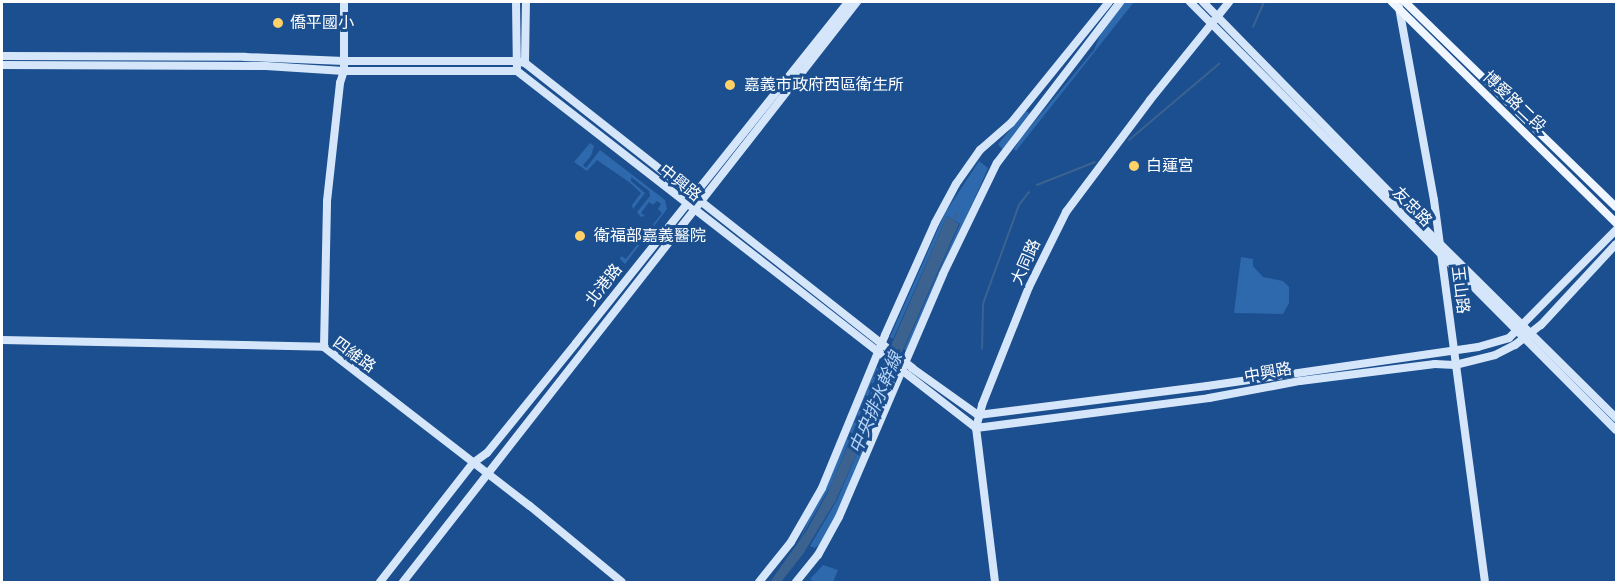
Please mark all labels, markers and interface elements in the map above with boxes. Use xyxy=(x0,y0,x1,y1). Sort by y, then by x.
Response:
place label: 僑平國小 xyxy=(290,13,354,33)
marker: 僑平國小 xyxy=(271,16,285,30)
street label: 博愛路二段 xyxy=(1479,67,1549,137)
place label: 嘉義市政府西區衛生所 xyxy=(744,75,904,95)
marker: 嘉義市政府西區衛生所 xyxy=(721,76,739,94)
place label: 白蓮宮 xyxy=(1146,156,1194,176)
marker: 白蓮宮 xyxy=(1127,159,1141,173)
street label: 中興路 xyxy=(655,160,705,206)
street label: 友忠路 xyxy=(1388,183,1436,231)
place label: 衛福部嘉義醫院 xyxy=(594,226,706,246)
marker: 衛福部嘉義醫院 xyxy=(571,227,589,245)
street label: 大同路 xyxy=(1007,236,1045,288)
street label: 北港路 xyxy=(582,260,626,310)
street label: 玉山路 xyxy=(1448,265,1472,315)
street label: 四維路 xyxy=(329,333,379,377)
water label: 中央排水幹線 xyxy=(845,349,907,457)
street label: 中興路 xyxy=(1243,359,1293,387)

